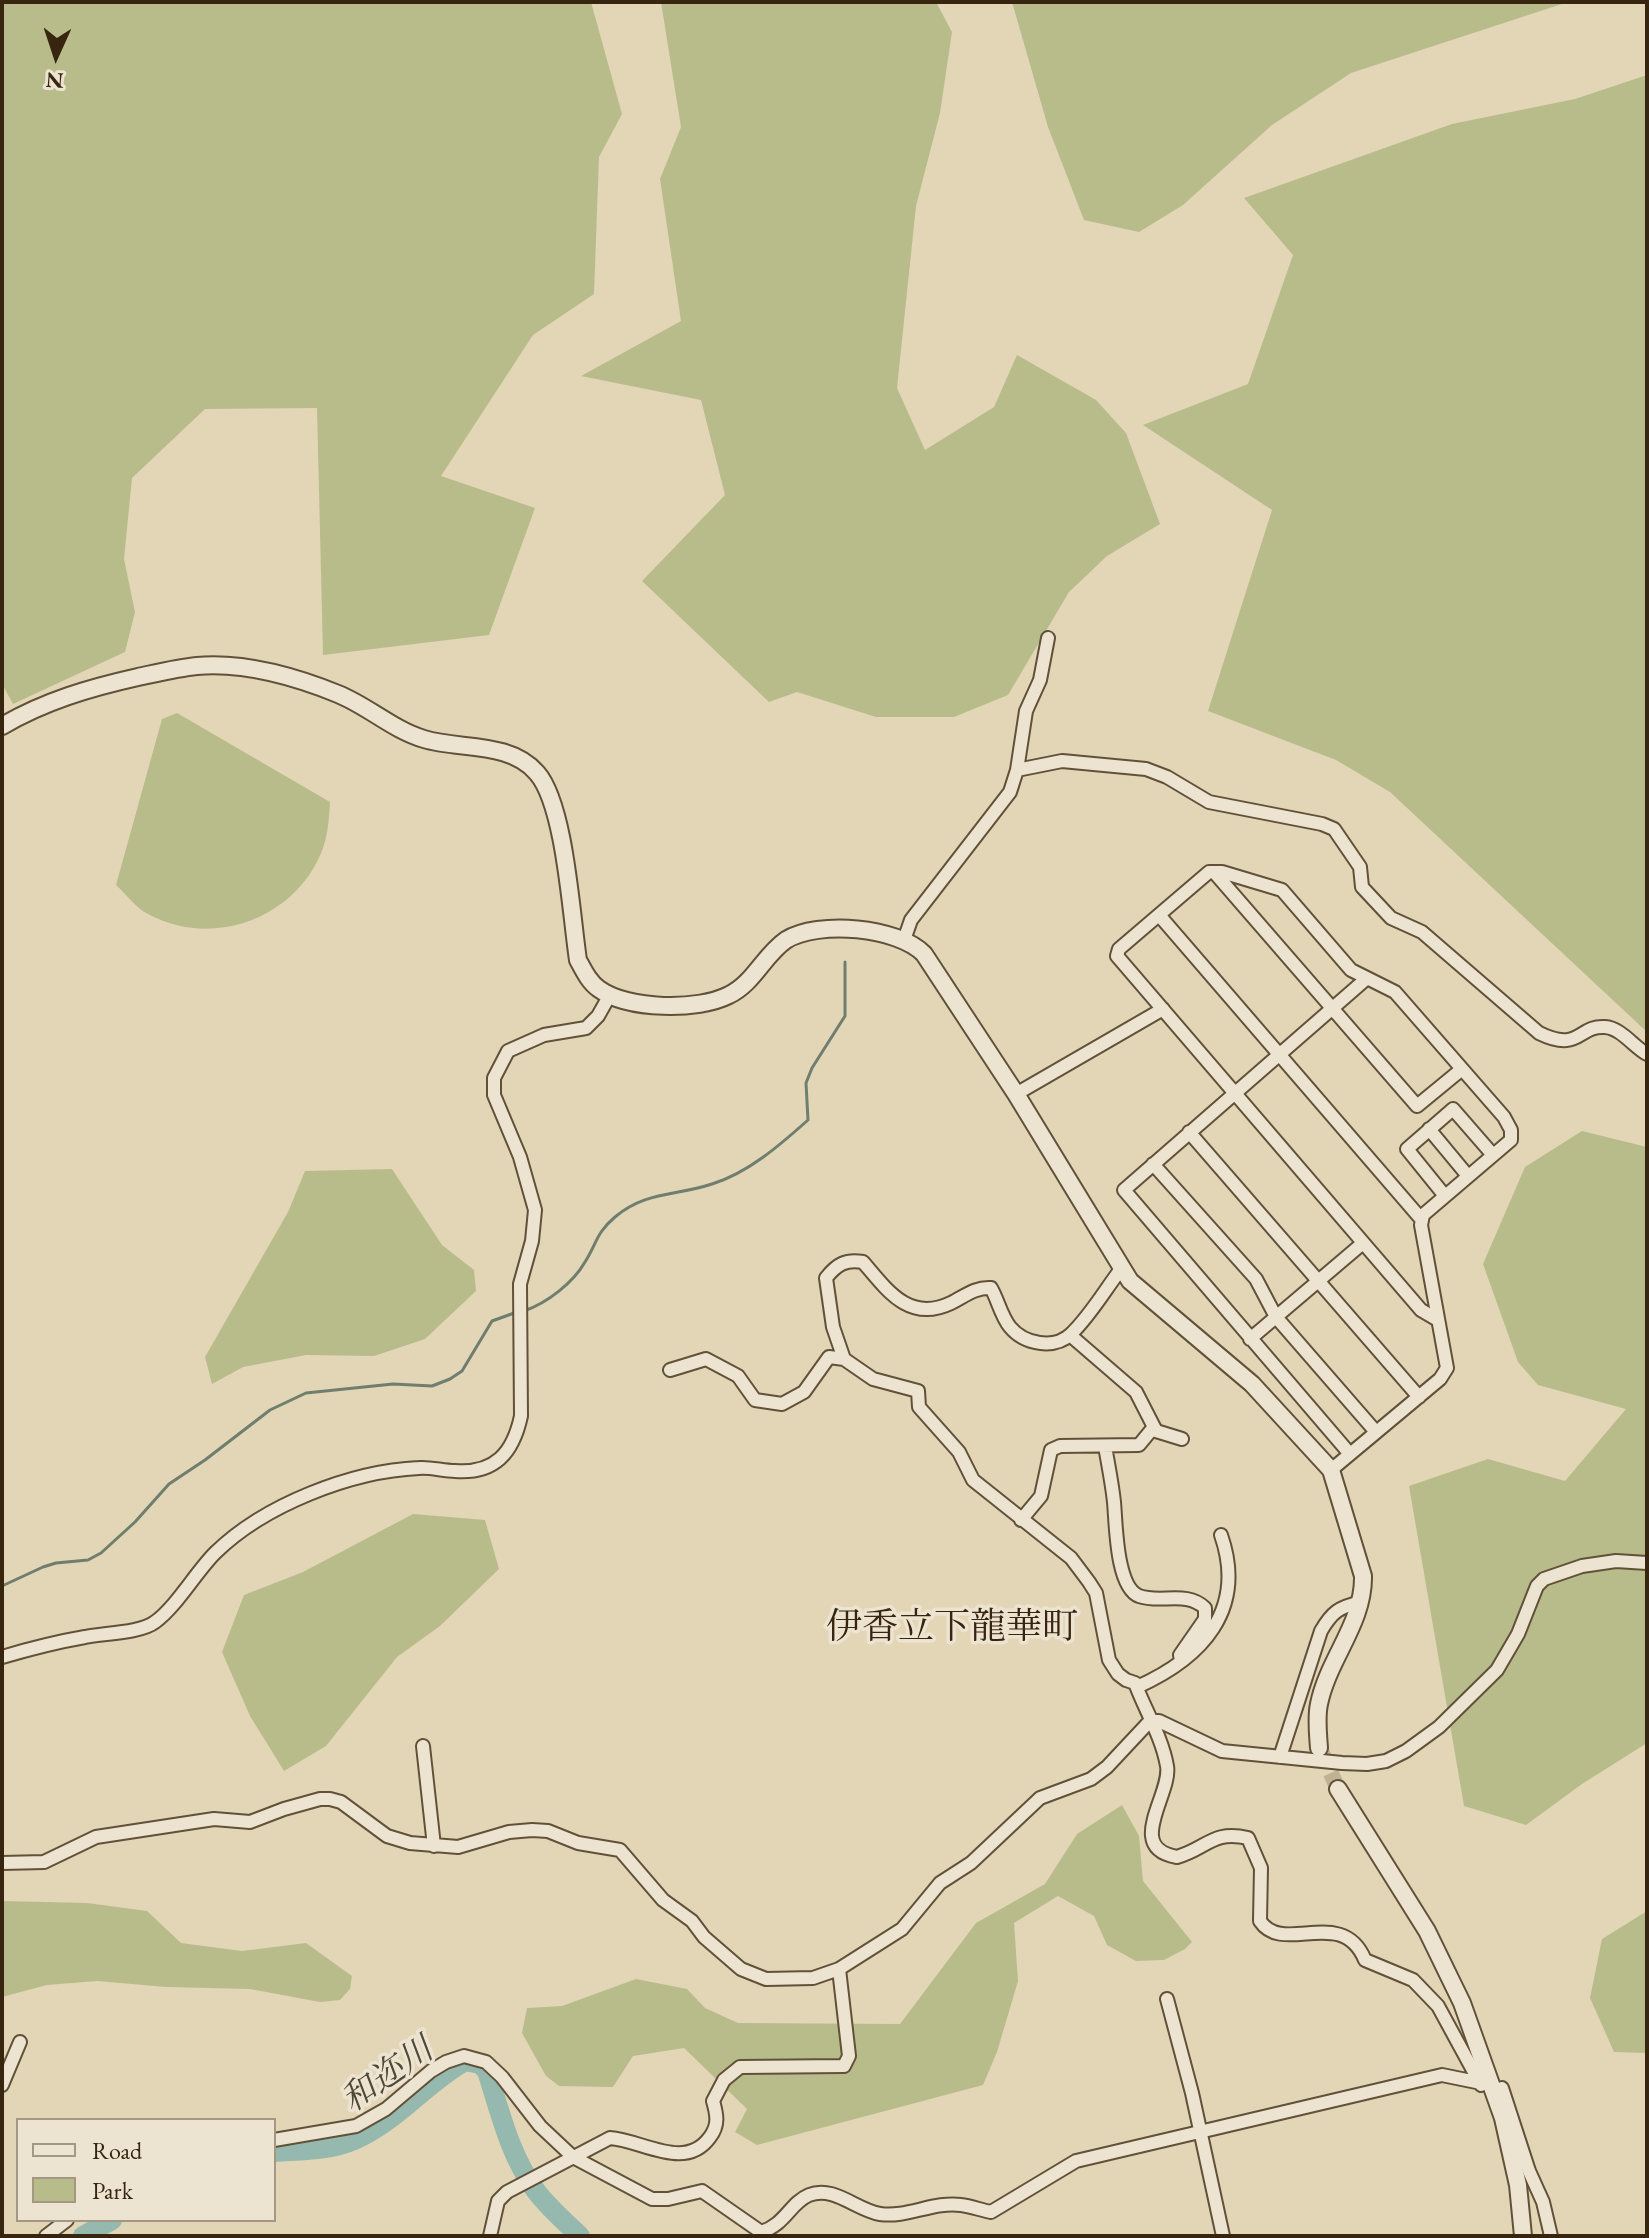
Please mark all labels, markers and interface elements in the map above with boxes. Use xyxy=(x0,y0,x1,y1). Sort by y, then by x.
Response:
north arrow xyxy=(16,16,96,96)
text: N xyxy=(45,66,64,95)
district label: 伊香立下龍華町 xyxy=(826,1606,1078,1650)
water label: 和迩川 xyxy=(335,2030,441,2122)
legend xyxy=(16,2118,276,2222)
text: Road xyxy=(92,2135,142,2166)
text: Park xyxy=(92,2175,133,2206)

